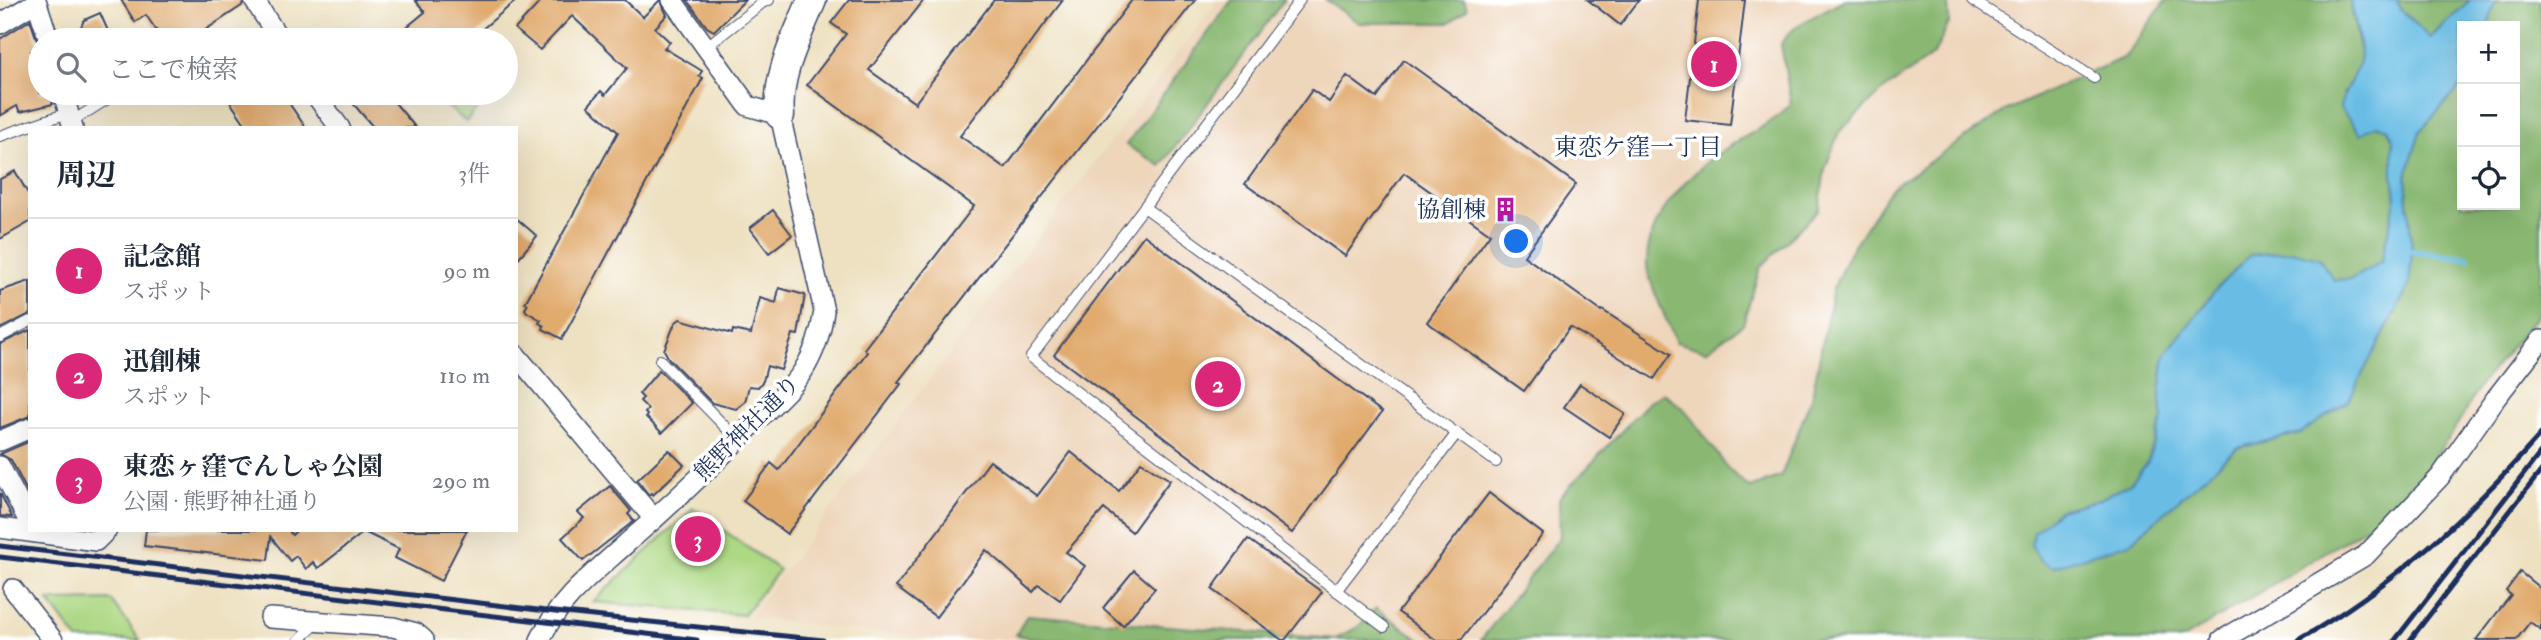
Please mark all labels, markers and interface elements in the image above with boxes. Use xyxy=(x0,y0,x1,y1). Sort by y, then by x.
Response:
map controls xyxy=(2457,21,2520,210)
button: + xyxy=(2457,21,2520,84)
search box xyxy=(28,28,518,105)
pin: 1 xyxy=(1691,38,1737,90)
icon: search xyxy=(52,48,90,86)
text: ここで検索 xyxy=(108,54,238,86)
button: − xyxy=(2457,84,2520,147)
district label: 東恋ケ窪一丁目 xyxy=(1554,132,1722,163)
button: locate xyxy=(2457,147,2520,210)
text: 周辺 xyxy=(56,157,116,194)
text: 3件 xyxy=(458,159,490,188)
place label: 協創棟 xyxy=(1417,195,1486,224)
building icon: 協創棟 xyxy=(1492,195,1520,223)
your location xyxy=(1499,224,1533,258)
text: 記念館 xyxy=(123,241,201,273)
text: 1 xyxy=(75,256,83,285)
text: 90 m xyxy=(444,256,490,285)
text: スポット xyxy=(123,277,215,306)
text: 迅創棟 xyxy=(123,346,201,378)
pin: 2 xyxy=(1195,358,1241,410)
text: 2 xyxy=(73,361,85,390)
text: 110 m xyxy=(439,361,490,390)
street label: 熊野神社通り xyxy=(688,369,806,487)
text: スポット xyxy=(123,382,215,411)
text: 東恋ヶ窪でんしゃ公園 xyxy=(123,451,383,483)
text: 3 xyxy=(75,466,83,495)
text: 290 m xyxy=(432,466,490,495)
text: 公園 · 熊野神社通り xyxy=(123,487,321,516)
pin: 3 xyxy=(675,513,721,565)

